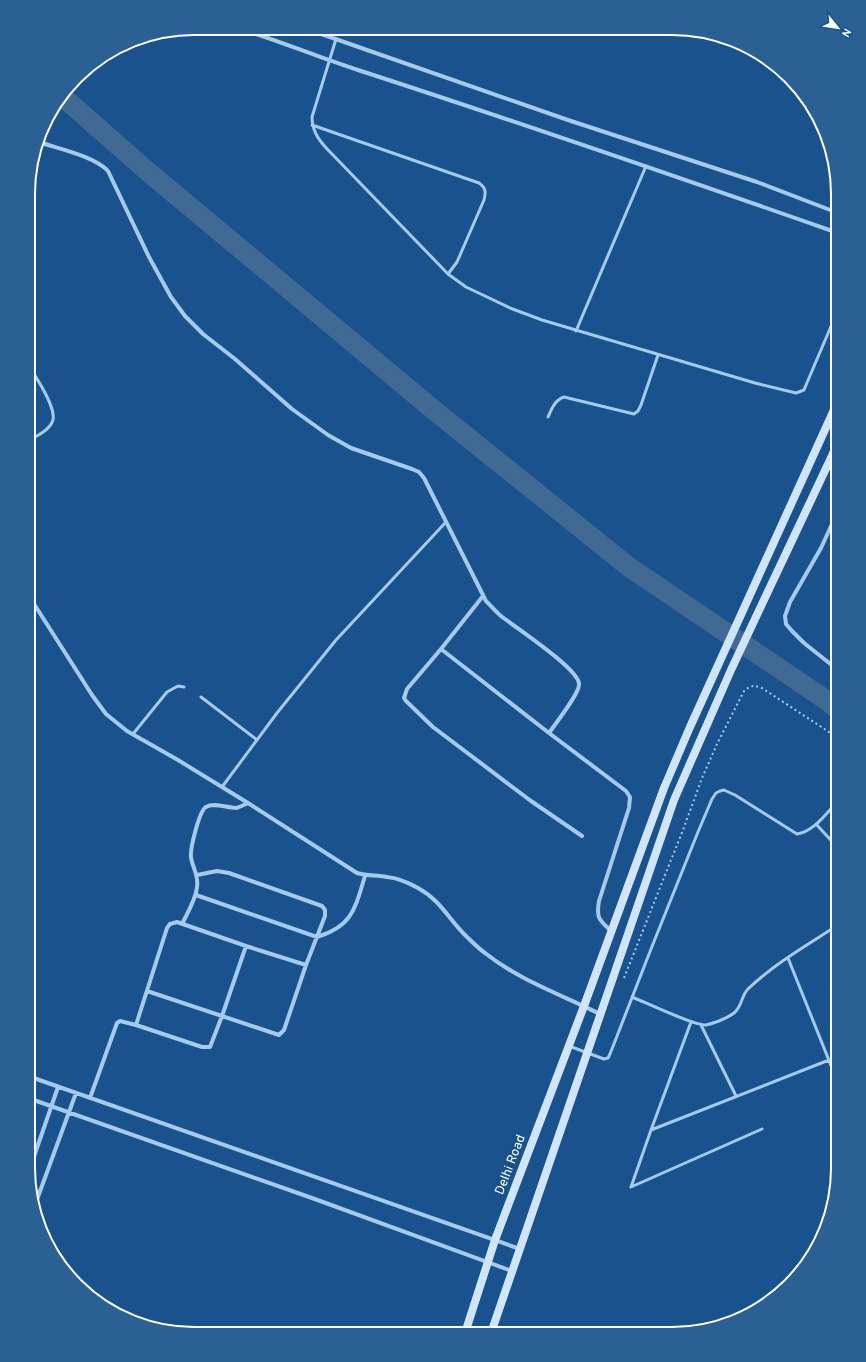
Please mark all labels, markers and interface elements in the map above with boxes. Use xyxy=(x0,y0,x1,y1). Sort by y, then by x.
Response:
north arrow xyxy=(818,8,858,48)
text: N xyxy=(838,26,854,39)
street label: Delhi Road xyxy=(492,1133,530,1197)

